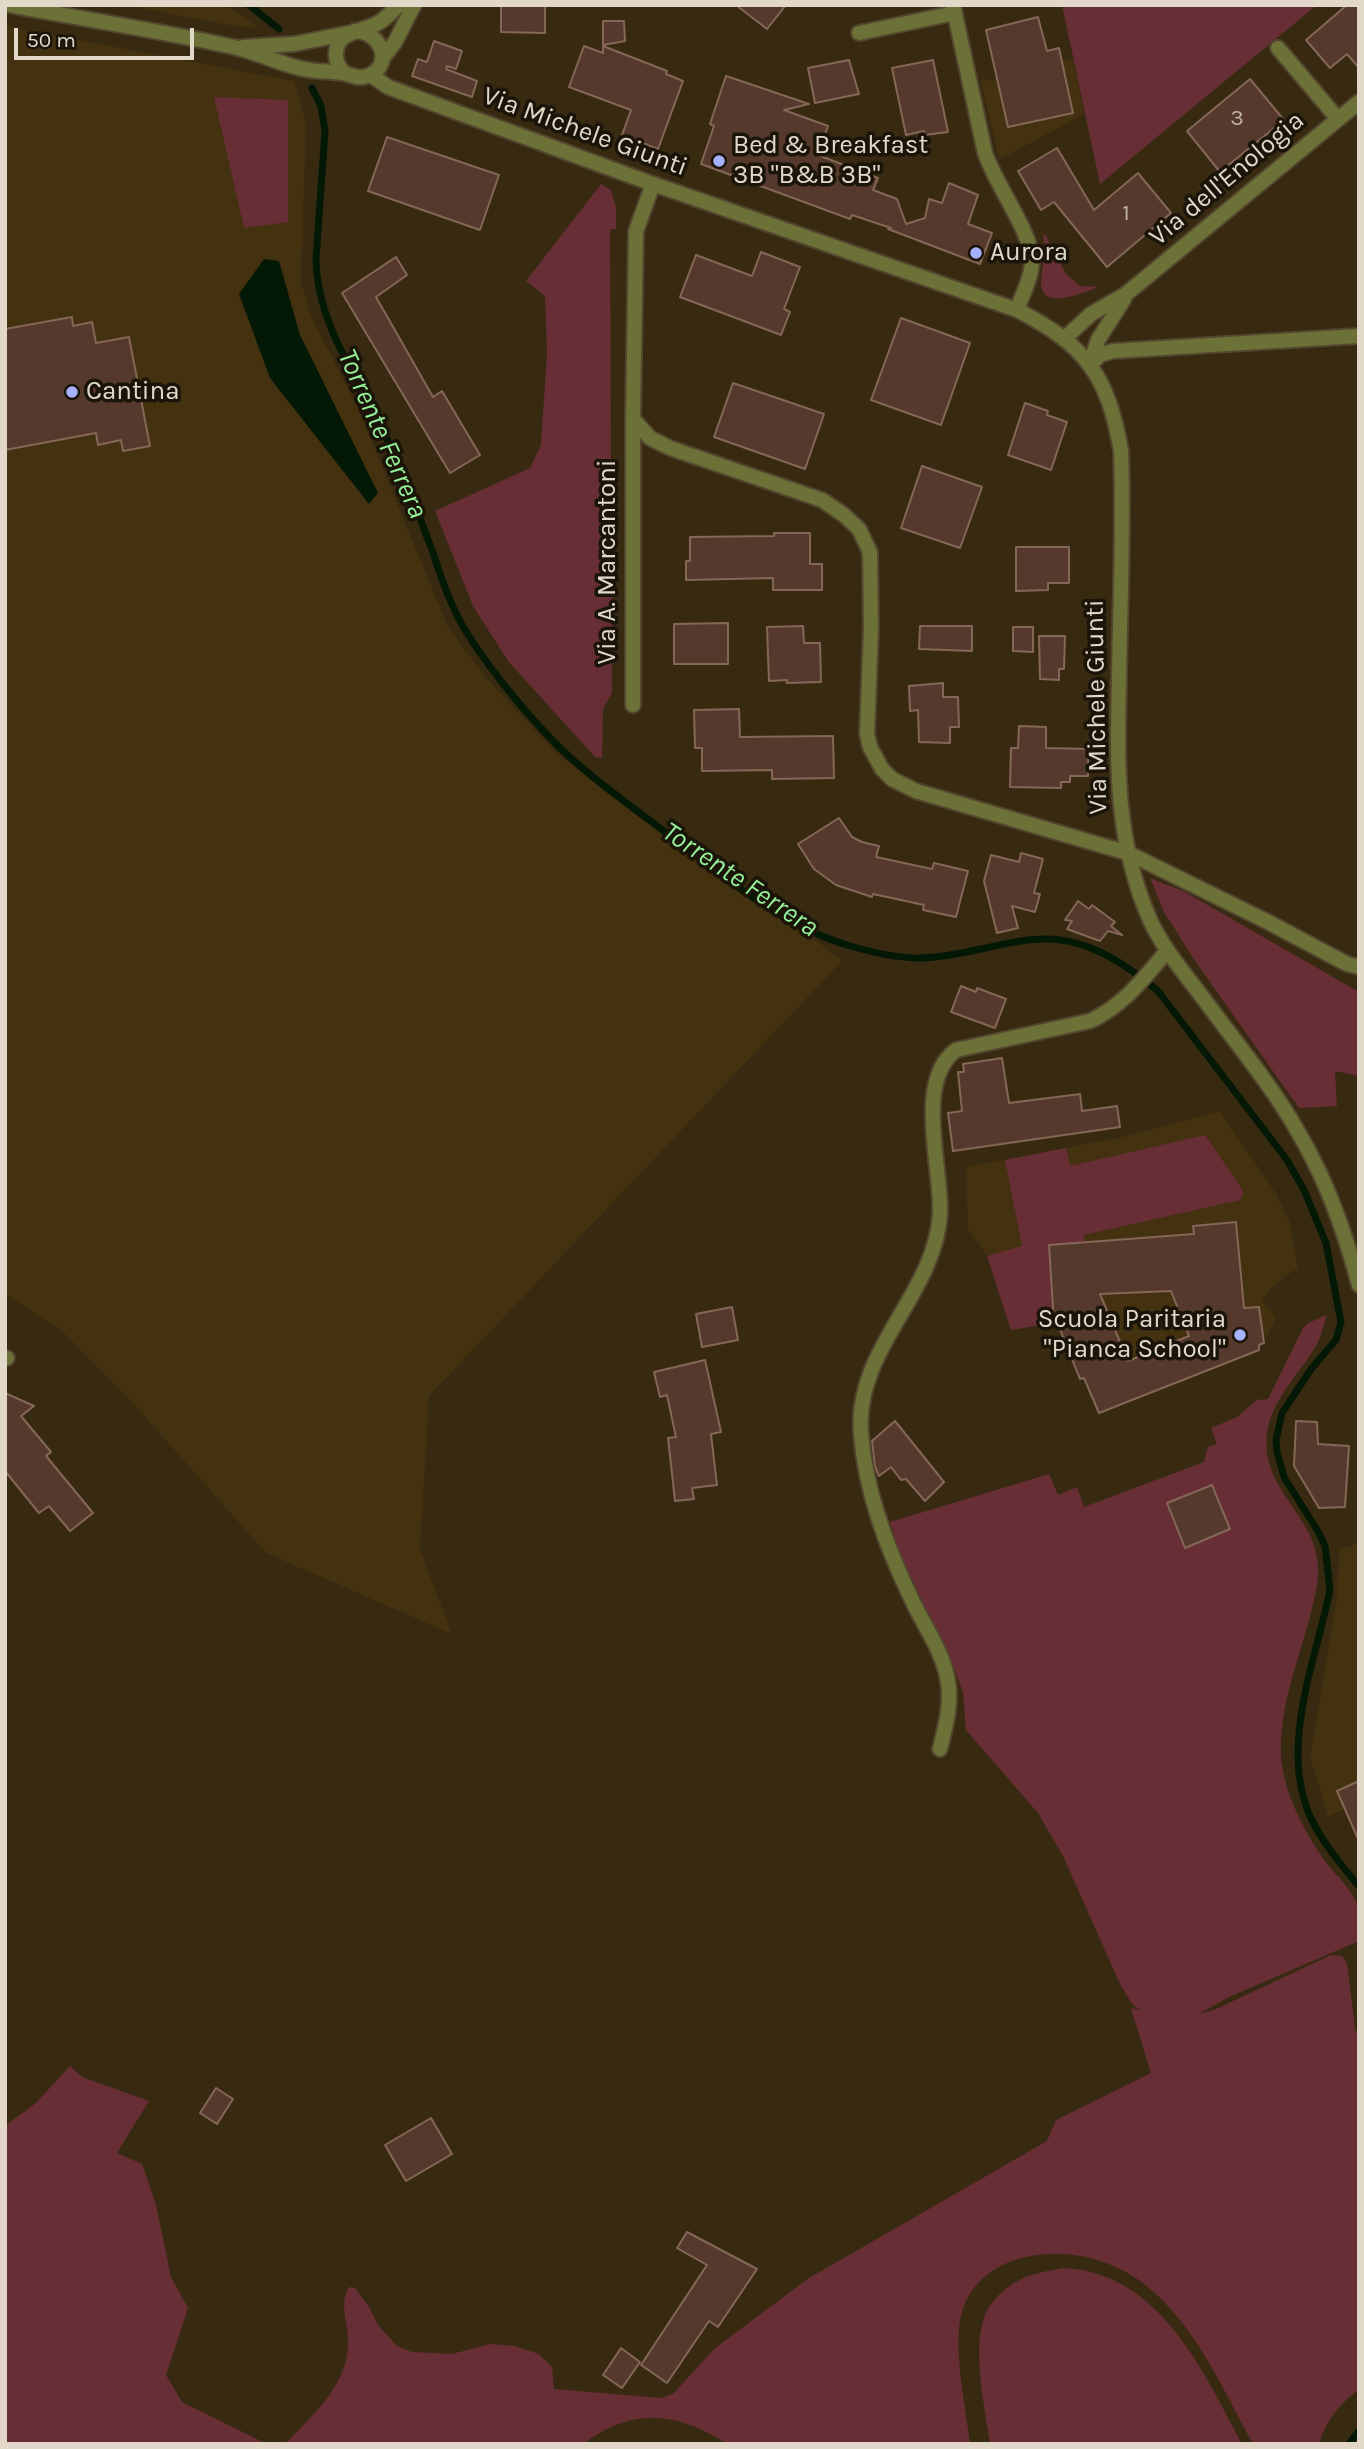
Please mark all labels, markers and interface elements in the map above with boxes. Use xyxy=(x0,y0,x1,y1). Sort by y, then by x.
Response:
scale bar xyxy=(18,14,198,58)
text: 50 m xyxy=(27,28,76,52)
street label: Via Michele Giunti xyxy=(478,81,692,183)
house number: 3 xyxy=(1230,104,1244,132)
street label: Via dell'Enologia xyxy=(1143,105,1311,253)
place label: Bed & Breakfast 3B "B&B 3B" xyxy=(733,130,928,192)
marker: Bed & Breakfast 3B "B&B 3B" xyxy=(711,153,727,169)
house number: 1 xyxy=(1122,199,1130,227)
place label: Aurora xyxy=(990,237,1068,269)
marker: Aurora xyxy=(968,245,984,261)
water label: Torrente Ferrera xyxy=(330,344,434,524)
place label: Cantina xyxy=(86,376,179,408)
marker: Cantina xyxy=(64,384,80,400)
street label: Via A. Marcantoni xyxy=(592,459,624,665)
street label: Via Michele Giunti xyxy=(1080,599,1114,815)
water label: Torrente Ferrera xyxy=(655,815,825,945)
place label: Scuola Paritaria "Pianca School" xyxy=(1038,1304,1226,1366)
marker: Scuola Paritaria "Pianca School" xyxy=(1232,1327,1248,1343)

